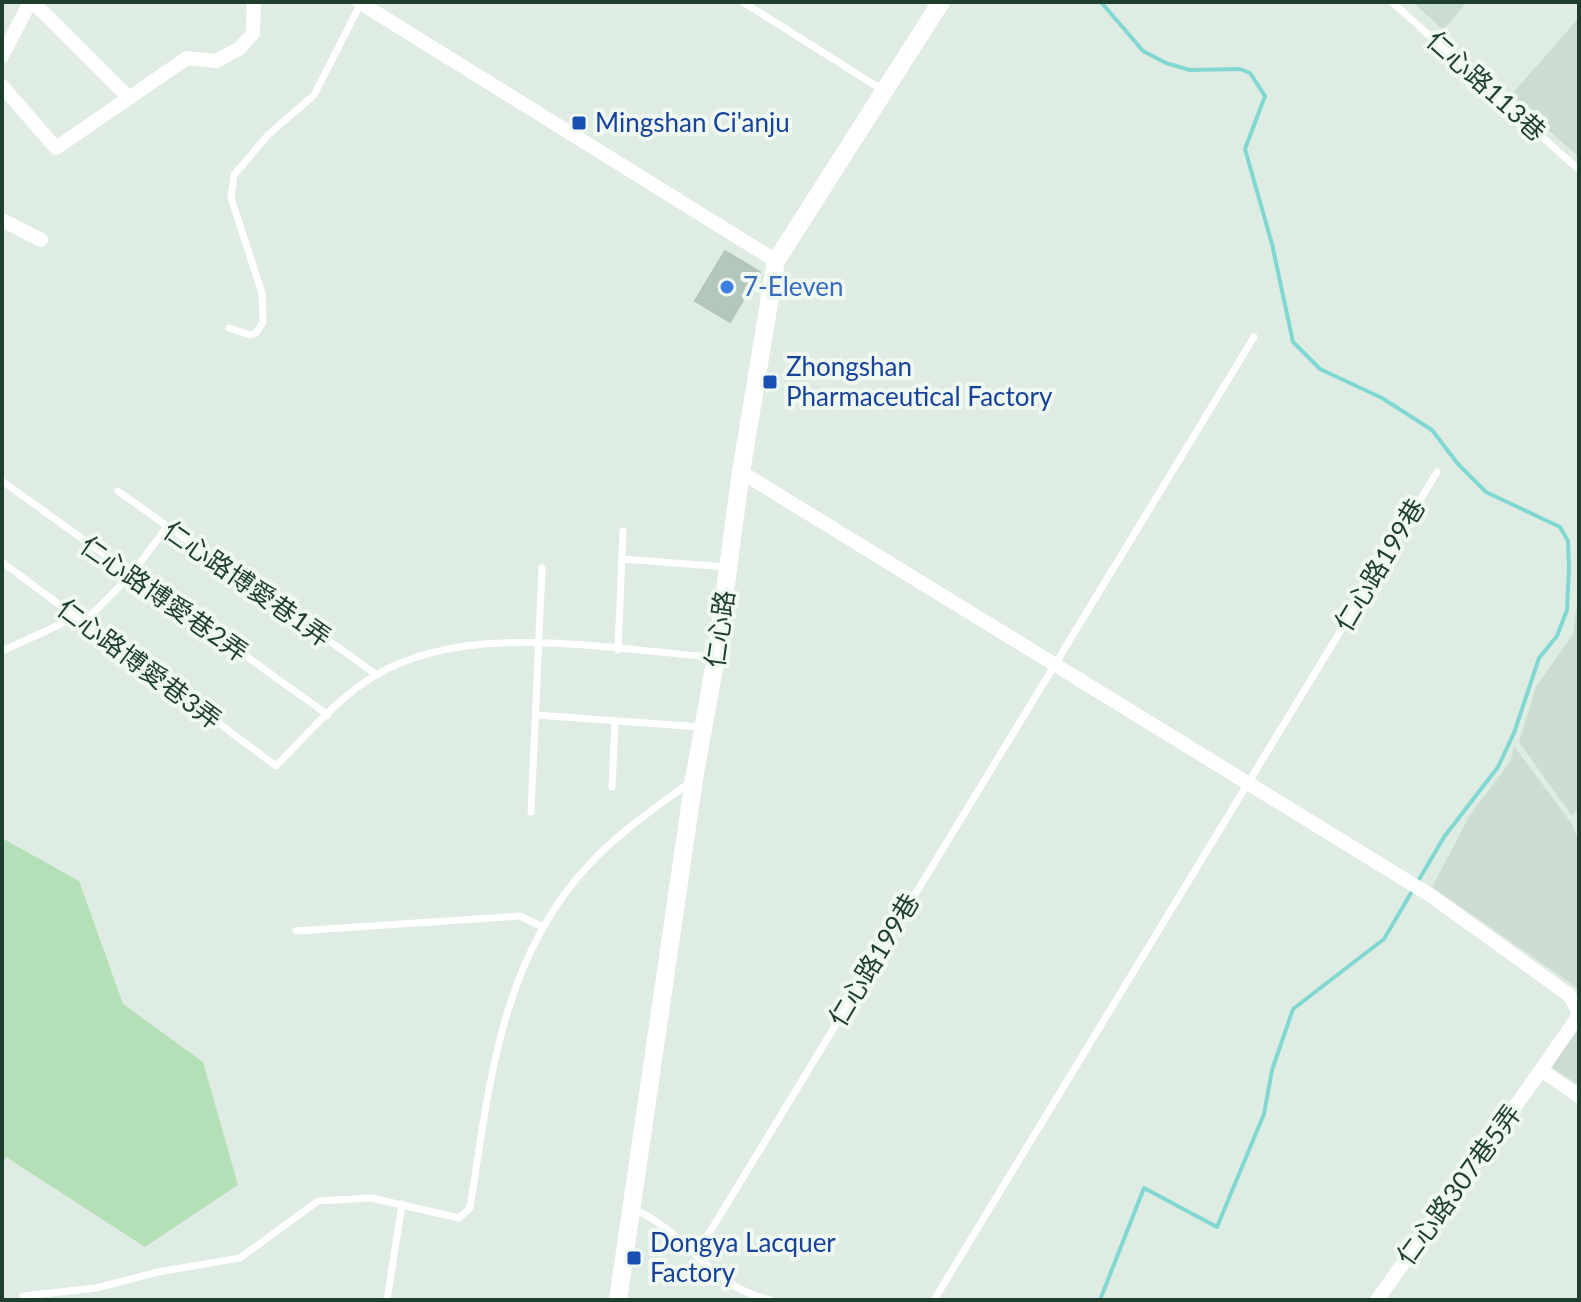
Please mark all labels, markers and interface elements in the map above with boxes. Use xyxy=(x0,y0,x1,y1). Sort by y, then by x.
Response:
street label: 仁心路113巷 xyxy=(1421,23,1553,147)
place label: Mingshan Ci'anju xyxy=(595,106,790,138)
marker: Mingshan Ci'anju xyxy=(570,114,588,132)
place label: 7-Eleven xyxy=(743,270,844,302)
marker: 7-Eleven xyxy=(718,278,736,296)
place label: Zhongshan Pharmaceutical Factory xyxy=(786,350,1053,412)
marker: Zhongshan Pharmaceutical Factory xyxy=(761,373,779,391)
street label: 仁心路199巷 xyxy=(1327,492,1431,637)
street label: 仁心路博愛巷1弄 xyxy=(158,514,337,653)
street label: 仁心路博愛巷2弄 xyxy=(75,529,254,668)
street label: 仁心路 xyxy=(698,588,740,670)
street label: 仁心路博愛巷3弄 xyxy=(51,591,228,735)
street label: 仁心路199巷 xyxy=(821,887,925,1032)
street label: 仁心路307巷5弄 xyxy=(1389,1098,1527,1271)
place label: Dongya Lacquer Factory xyxy=(650,1226,836,1288)
marker: Dongya Lacquer Factory xyxy=(625,1249,643,1267)

